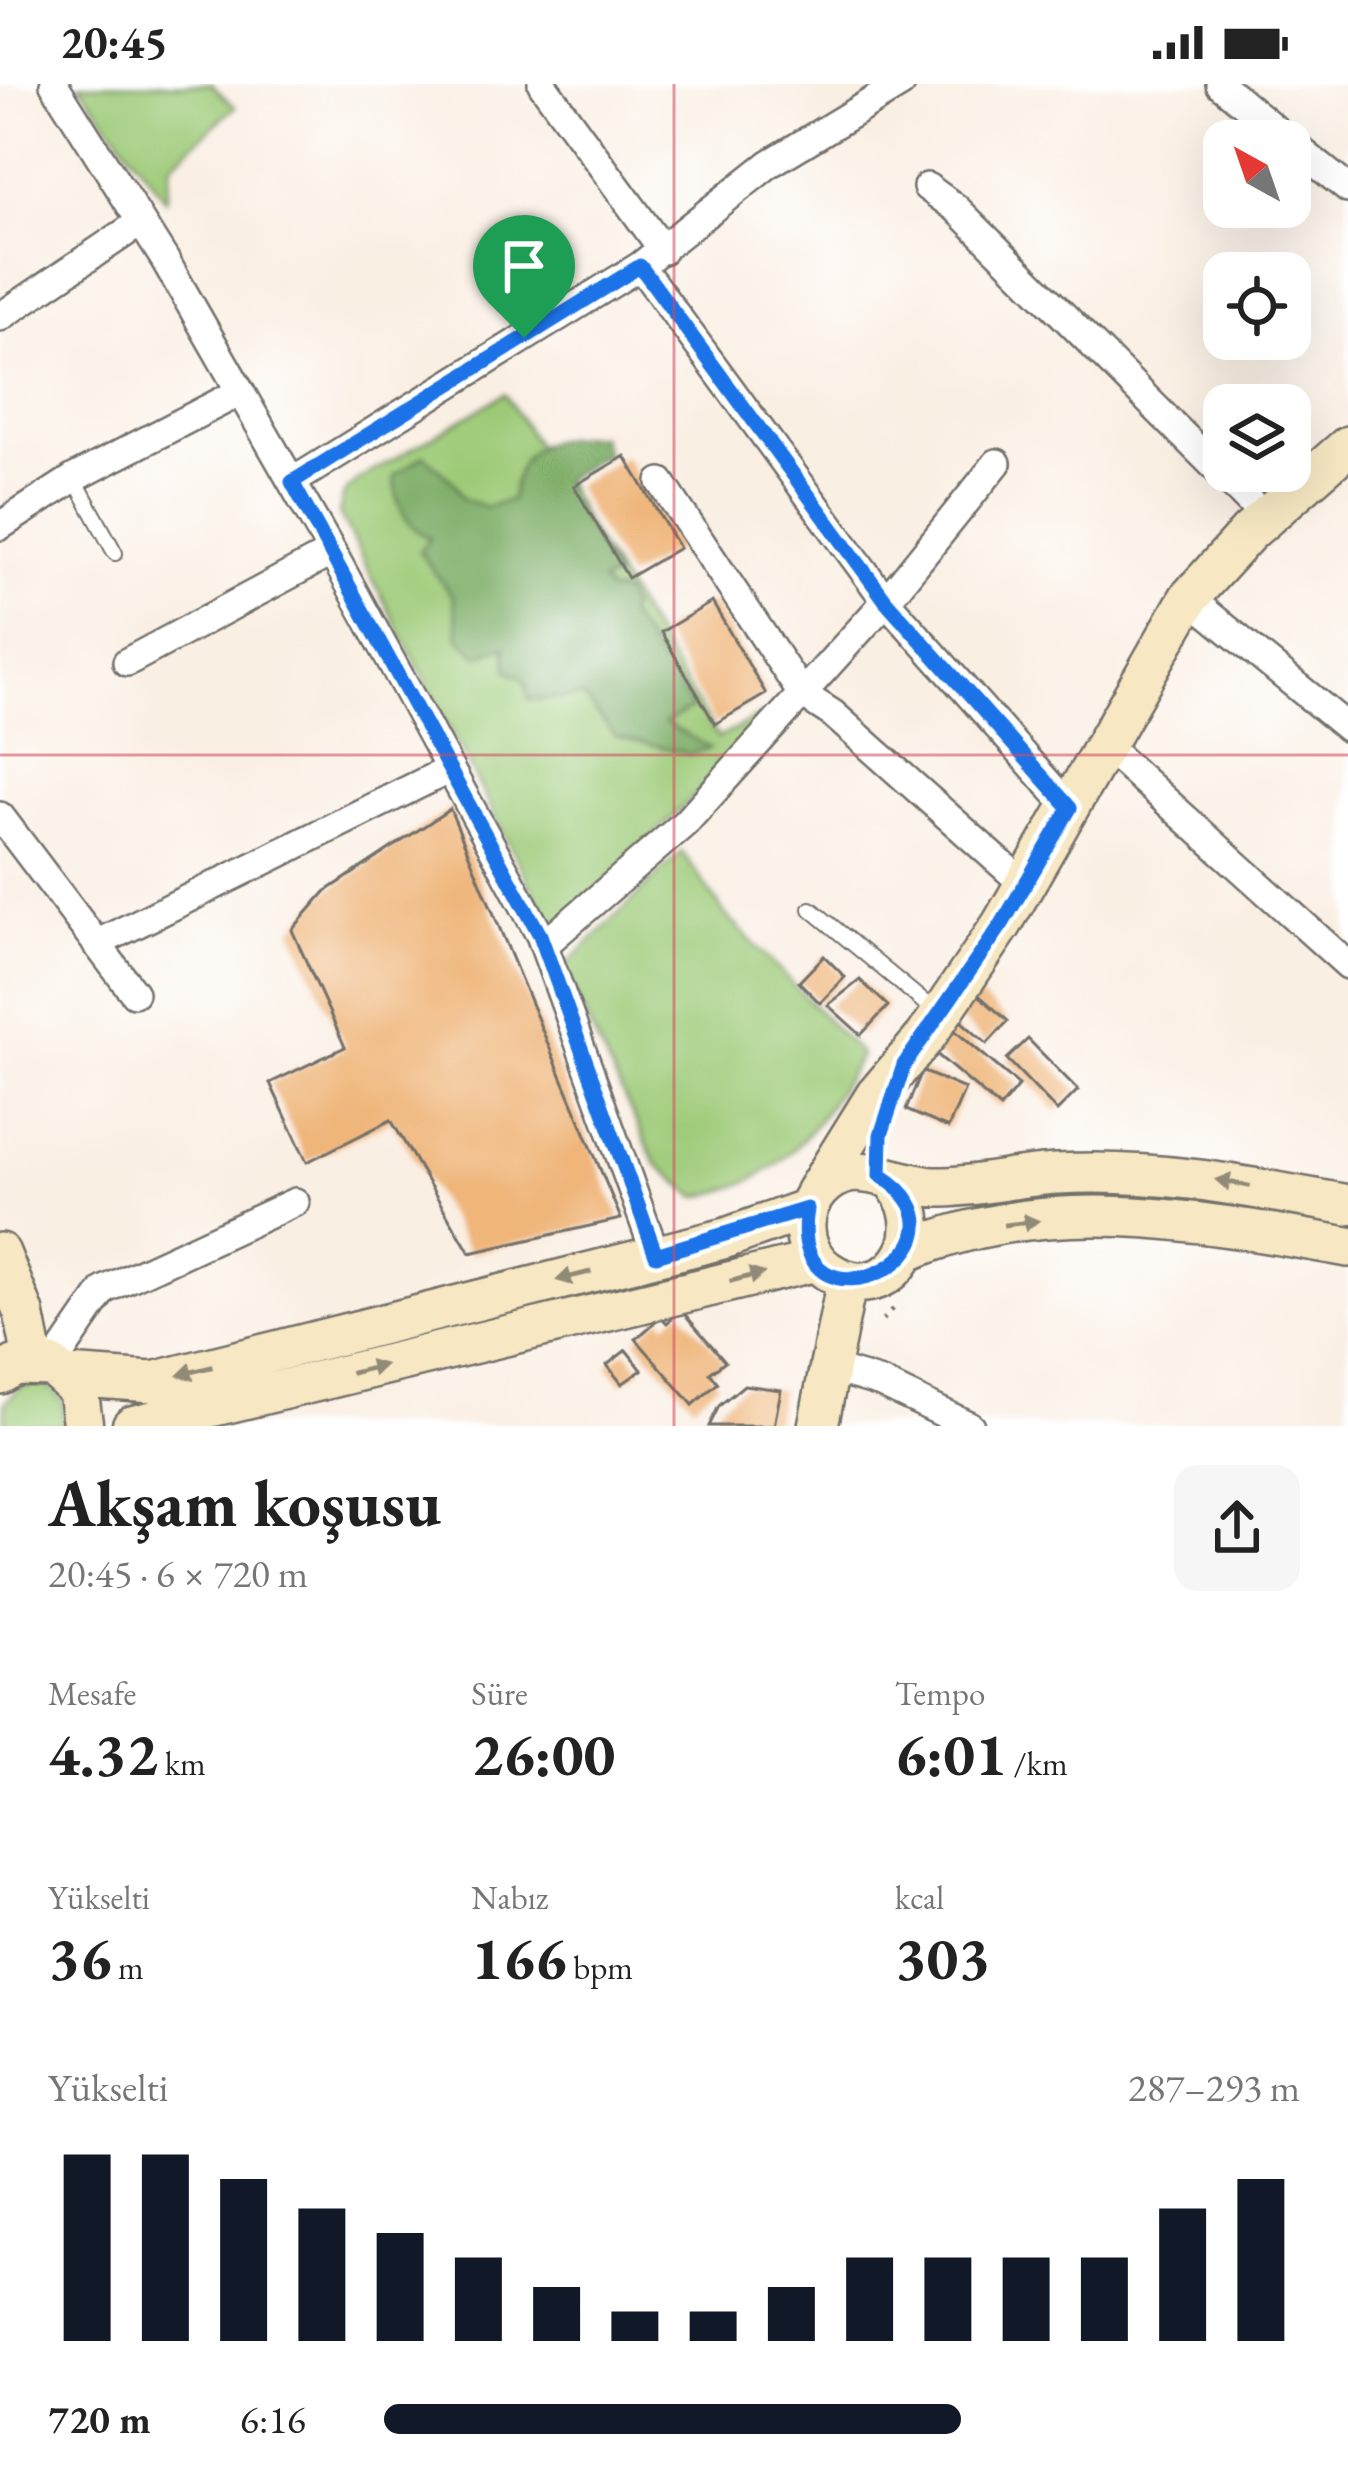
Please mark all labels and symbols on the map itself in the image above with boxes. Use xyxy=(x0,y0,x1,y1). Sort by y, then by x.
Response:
north arrow xyxy=(1203,120,1311,228)
pin xyxy=(473,215,575,338)
one-way arrow xyxy=(1214,1173,1251,1192)
one-way arrow xyxy=(1003,1213,1040,1232)
one-way arrow xyxy=(555,1267,592,1286)
one-way arrow xyxy=(729,1267,766,1286)
one-way arrow xyxy=(350,1359,387,1378)
one-way arrow xyxy=(177,1362,214,1381)

